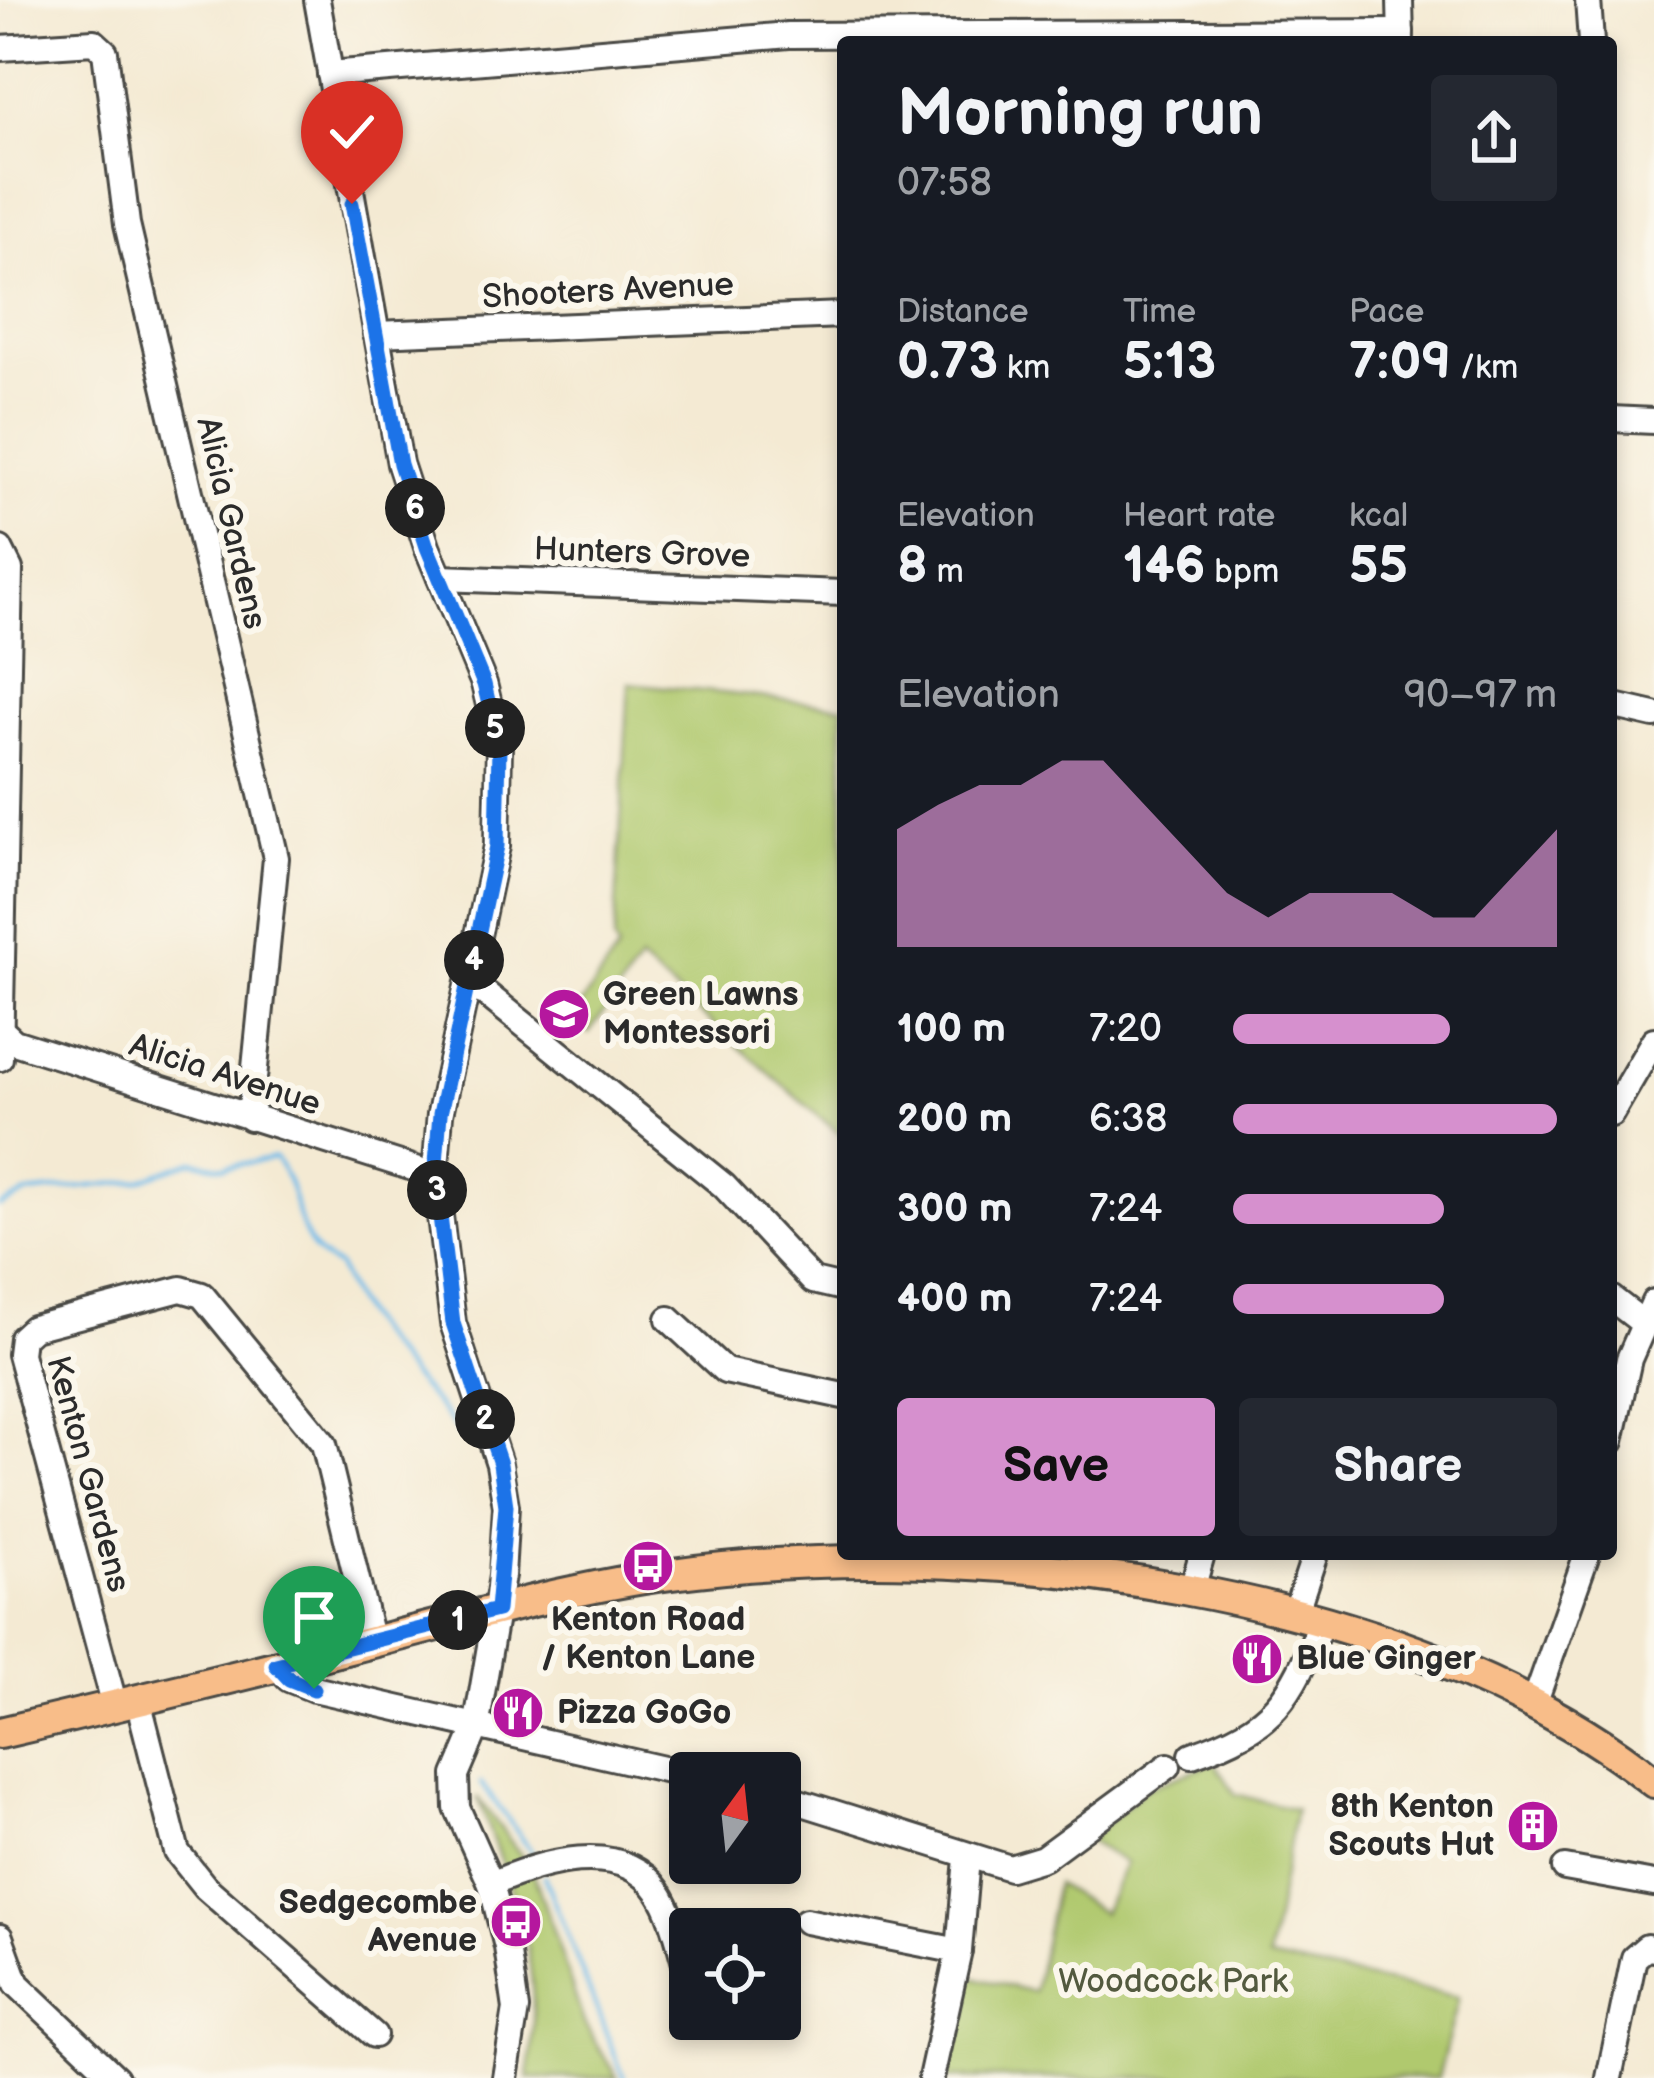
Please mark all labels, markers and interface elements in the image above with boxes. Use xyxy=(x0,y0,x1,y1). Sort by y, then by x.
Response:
text: Morning run xyxy=(897,75,1263,154)
button: share xyxy=(1431,75,1557,201)
pin xyxy=(301,81,403,204)
icon: check xyxy=(319,99,385,165)
text: 07:58 xyxy=(897,160,992,207)
street label: Shooters Avenue xyxy=(481,264,735,318)
text: Distance xyxy=(897,292,1029,332)
text: Time xyxy=(1123,292,1196,332)
text: Pace xyxy=(1349,292,1424,332)
text: 0.73 xyxy=(897,332,998,393)
text: 5:13 xyxy=(1123,332,1216,393)
text: 7:09 xyxy=(1349,332,1451,393)
text: km xyxy=(998,348,1050,388)
text: /km xyxy=(1451,348,1518,388)
street label: Alicia Gardens xyxy=(187,413,275,633)
pin: 6 xyxy=(385,478,445,538)
text: 6 xyxy=(405,488,425,528)
text: Elevation xyxy=(897,496,1035,536)
text: Heart rate xyxy=(1123,496,1275,536)
text: kcal xyxy=(1349,496,1408,536)
street label: Hunters Grove xyxy=(533,529,751,577)
text: 8 xyxy=(897,536,928,597)
text: 146 xyxy=(1123,536,1205,597)
text: 55 xyxy=(1349,536,1408,597)
text: m xyxy=(928,552,964,592)
text: bpm xyxy=(1205,552,1279,592)
text: Elevation xyxy=(897,672,1060,719)
text: 90–97 m xyxy=(1404,672,1557,719)
pin: 5 xyxy=(465,698,525,758)
text: 5 xyxy=(485,708,505,748)
pin: 4 xyxy=(444,930,504,990)
text: 4 xyxy=(464,940,484,980)
place label: Green Lawns Montessori xyxy=(603,975,799,1053)
school or university icon: Green Lawns Montessori xyxy=(536,986,592,1042)
text: 100 m xyxy=(897,1006,1006,1053)
text: 7:20 xyxy=(1089,1006,1162,1053)
street label: Alicia Avenue xyxy=(124,1025,326,1125)
text: 200 m xyxy=(897,1096,1012,1143)
text: 6:38 xyxy=(1089,1096,1167,1143)
pin: 3 xyxy=(407,1160,467,1220)
text: 3 xyxy=(427,1170,447,1210)
text: 300 m xyxy=(897,1186,1012,1233)
text: 7:24 xyxy=(1089,1186,1162,1233)
text: 400 m xyxy=(897,1276,1012,1323)
text: 7:24 xyxy=(1089,1276,1162,1323)
street label: Kenton Gardens xyxy=(37,1352,139,1596)
pin: 2 xyxy=(455,1389,515,1449)
button: Save xyxy=(897,1398,1215,1536)
button: Share xyxy=(1239,1398,1557,1536)
text: 2 xyxy=(475,1399,495,1439)
bus stop icon: Kenton Road / Kenton Lane xyxy=(620,1538,676,1594)
pin xyxy=(263,1566,365,1689)
icon: arrive xyxy=(281,1584,347,1650)
pin: 1 xyxy=(428,1590,488,1650)
text: 1 xyxy=(451,1600,465,1640)
place label: Kenton Road / Kenton Lane xyxy=(541,1600,755,1678)
restaurant icon: Blue Ginger xyxy=(1229,1631,1285,1687)
place label: Blue Ginger xyxy=(1296,1639,1476,1679)
restaurant icon: Pizza GoGo xyxy=(490,1685,546,1741)
place label: Pizza GoGo xyxy=(557,1693,731,1733)
north arrow xyxy=(669,1752,801,1884)
map controls xyxy=(669,1752,801,2040)
place label: 8th Kenton Scouts Hut xyxy=(1328,1787,1494,1865)
building icon: 8th Kenton Scouts Hut xyxy=(1505,1798,1561,1854)
place label: Sedgecombe Avenue xyxy=(279,1883,477,1961)
bus stop icon: Sedgecombe Avenue xyxy=(488,1894,544,1950)
button: locate xyxy=(669,1908,801,2040)
park label: Woodcock Park xyxy=(1058,1962,1289,2002)

